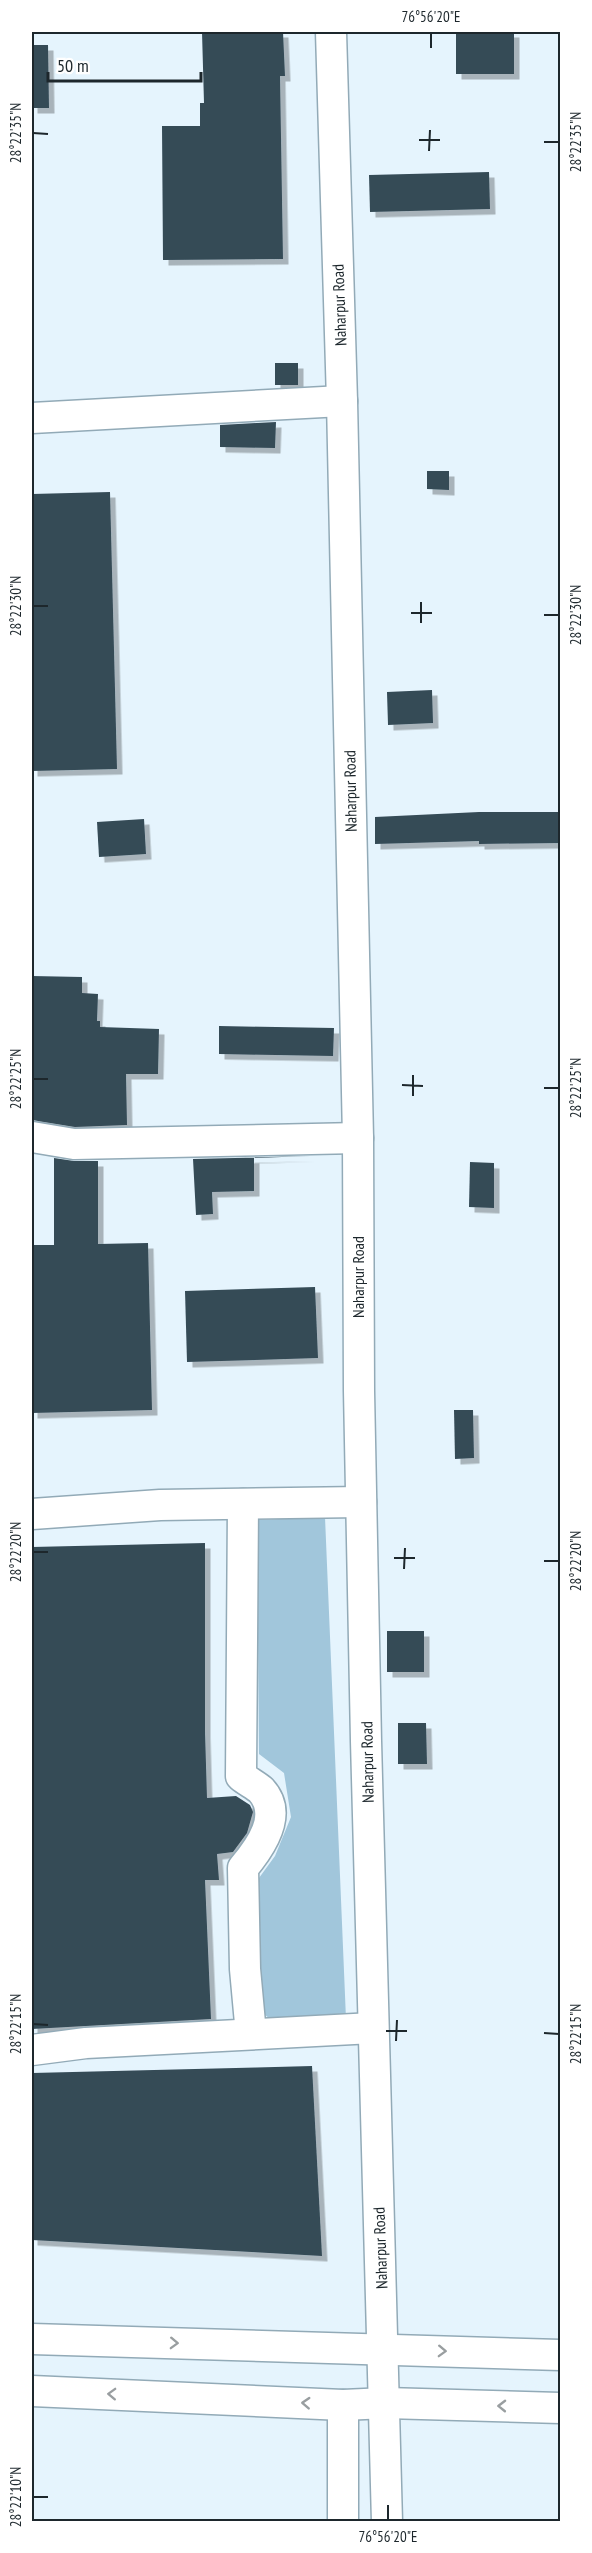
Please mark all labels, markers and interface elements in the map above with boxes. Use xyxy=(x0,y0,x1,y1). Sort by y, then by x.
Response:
text: 76°56'20"E xyxy=(401,7,461,26)
scale bar xyxy=(48,45,201,83)
text: 50 m xyxy=(57,54,89,77)
text: 28°22'35"N xyxy=(6,103,25,163)
text: 28°22'35"N xyxy=(566,112,585,172)
street label: Naharpur Road xyxy=(328,264,350,346)
text: 28°22'30"N xyxy=(6,576,25,636)
text: 28°22'30"N xyxy=(566,585,585,645)
street label: Naharpur Road xyxy=(339,750,361,832)
text: 28°22'25"N xyxy=(6,1049,25,1109)
text: 28°22'25"N xyxy=(566,1058,585,1118)
street label: Naharpur Road xyxy=(348,1236,368,1318)
text: 28°22'20"N xyxy=(6,1522,25,1582)
text: 28°22'20"N xyxy=(566,1531,585,1591)
street label: Naharpur Road xyxy=(356,1721,378,1803)
text: 28°22'15"N xyxy=(6,1994,25,2054)
text: 28°22'15"N xyxy=(566,2004,585,2064)
street label: Naharpur Road xyxy=(369,2207,391,2289)
one-way arrow xyxy=(169,2337,178,2349)
one-way arrow xyxy=(437,2345,446,2358)
one-way arrow xyxy=(107,2388,116,2400)
one-way arrow xyxy=(302,2397,311,2410)
one-way arrow xyxy=(498,2400,507,2413)
text: 28°22'10"N xyxy=(6,2467,25,2527)
text: 76°56'20"E xyxy=(358,2527,418,2546)

